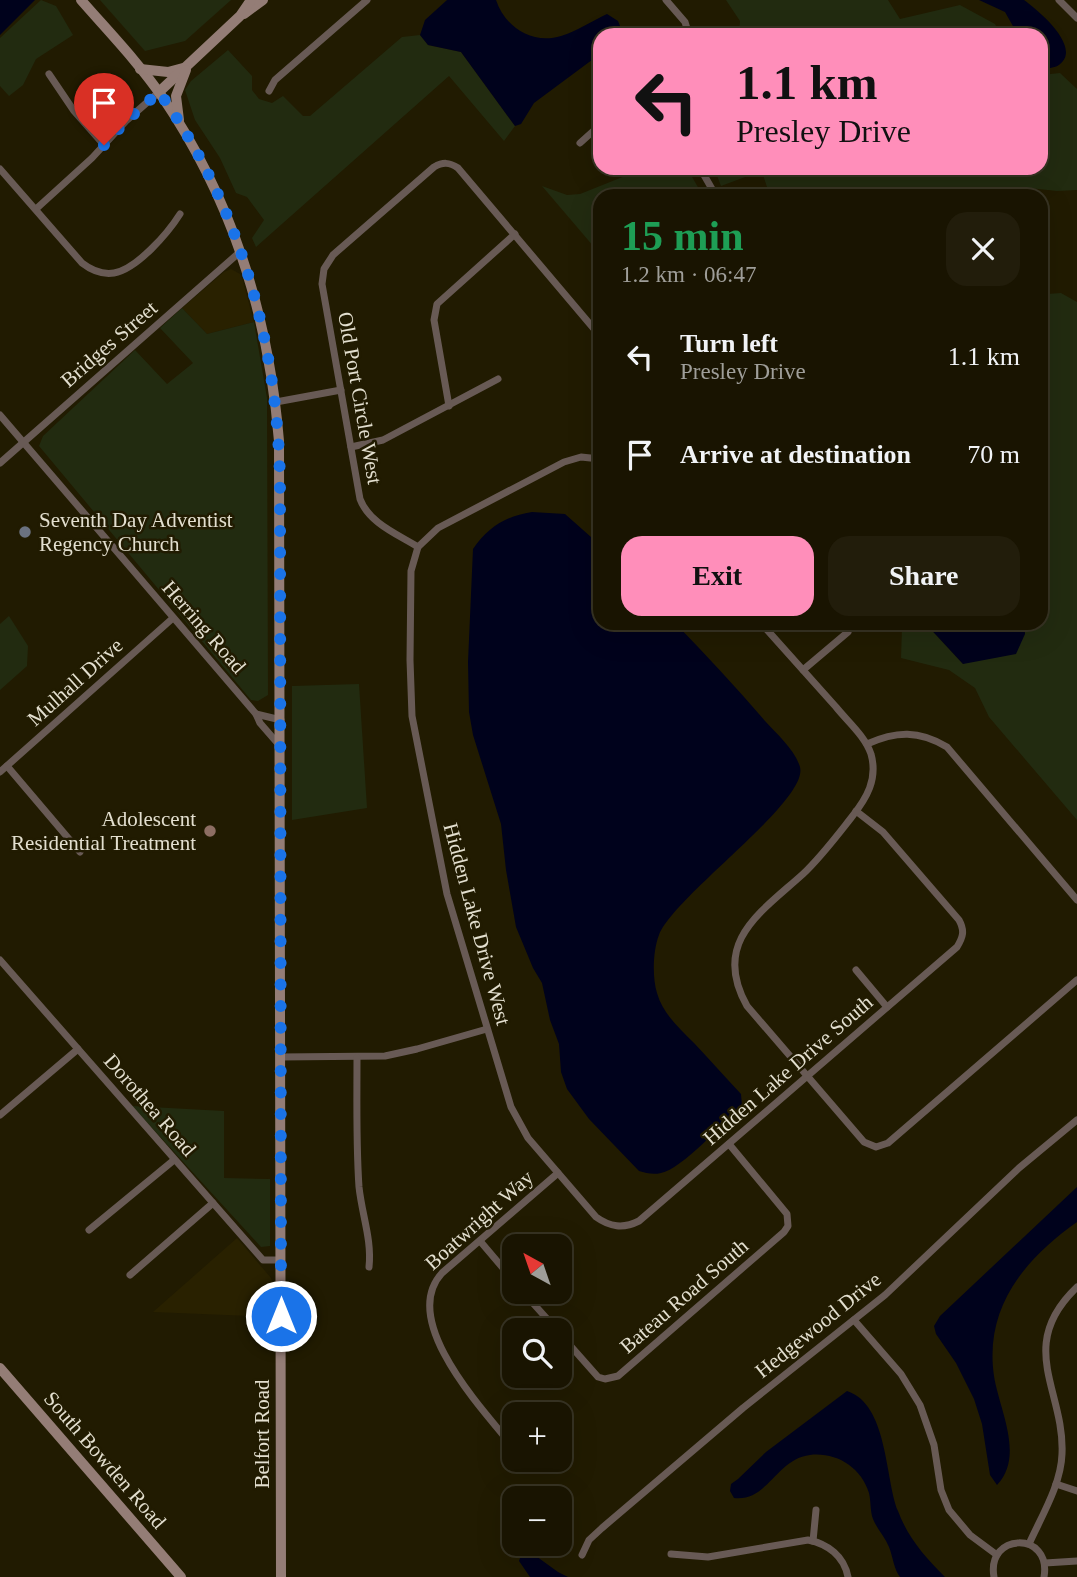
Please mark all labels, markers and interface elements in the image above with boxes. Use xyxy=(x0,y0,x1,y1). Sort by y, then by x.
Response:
text: 1.1 km xyxy=(736,55,878,110)
icon: left xyxy=(621,56,712,147)
pin xyxy=(74,73,134,145)
icon: arrive xyxy=(85,84,123,122)
text: Presley Drive xyxy=(736,113,911,149)
button: close xyxy=(946,212,1020,286)
text: 15 min xyxy=(621,213,744,259)
text: 1.2 km · 06:47 xyxy=(621,262,756,287)
street label: Bridges Street xyxy=(56,296,162,392)
street label: Old Port Circle West xyxy=(333,310,387,486)
text: Turn left xyxy=(680,329,778,358)
icon: left xyxy=(621,338,659,376)
text: 1.1 km xyxy=(948,342,1020,371)
text: Presley Drive xyxy=(680,359,806,384)
icon: arrive xyxy=(621,436,659,474)
text: Arrive at destination xyxy=(680,440,911,469)
text: 70 m xyxy=(967,440,1020,469)
place label: Seventh Day Adventist Regency Church xyxy=(39,508,233,556)
marker: Seventh Day Adventist Regency Church xyxy=(17,524,33,540)
button: Exit xyxy=(621,536,814,616)
button: Share xyxy=(828,536,1020,616)
street label: Herring Road xyxy=(157,576,251,679)
street label: Mulhall Drive xyxy=(23,633,127,731)
place label: Adolescent Residential Treatment xyxy=(11,807,196,855)
street label: Hidden Lake Drive West xyxy=(438,820,516,1028)
marker: Adolescent Residential Treatment xyxy=(202,823,218,839)
street label: Hidden Lake Drive South xyxy=(698,990,878,1150)
street label: Dorothea Road xyxy=(99,1049,201,1161)
street label: Boatwright Way xyxy=(420,1165,538,1275)
street label: Bateau Road South xyxy=(615,1233,753,1358)
north arrow xyxy=(502,1234,572,1304)
map controls xyxy=(502,1234,572,1556)
street label: Hedgewood Drive xyxy=(750,1267,886,1383)
position arrow xyxy=(244,1279,318,1353)
button: search xyxy=(502,1318,572,1388)
street label: Belfort Road xyxy=(250,1379,274,1489)
street label: South Bowden Road xyxy=(39,1387,171,1534)
button: + xyxy=(502,1402,572,1472)
button: − xyxy=(502,1486,572,1556)

